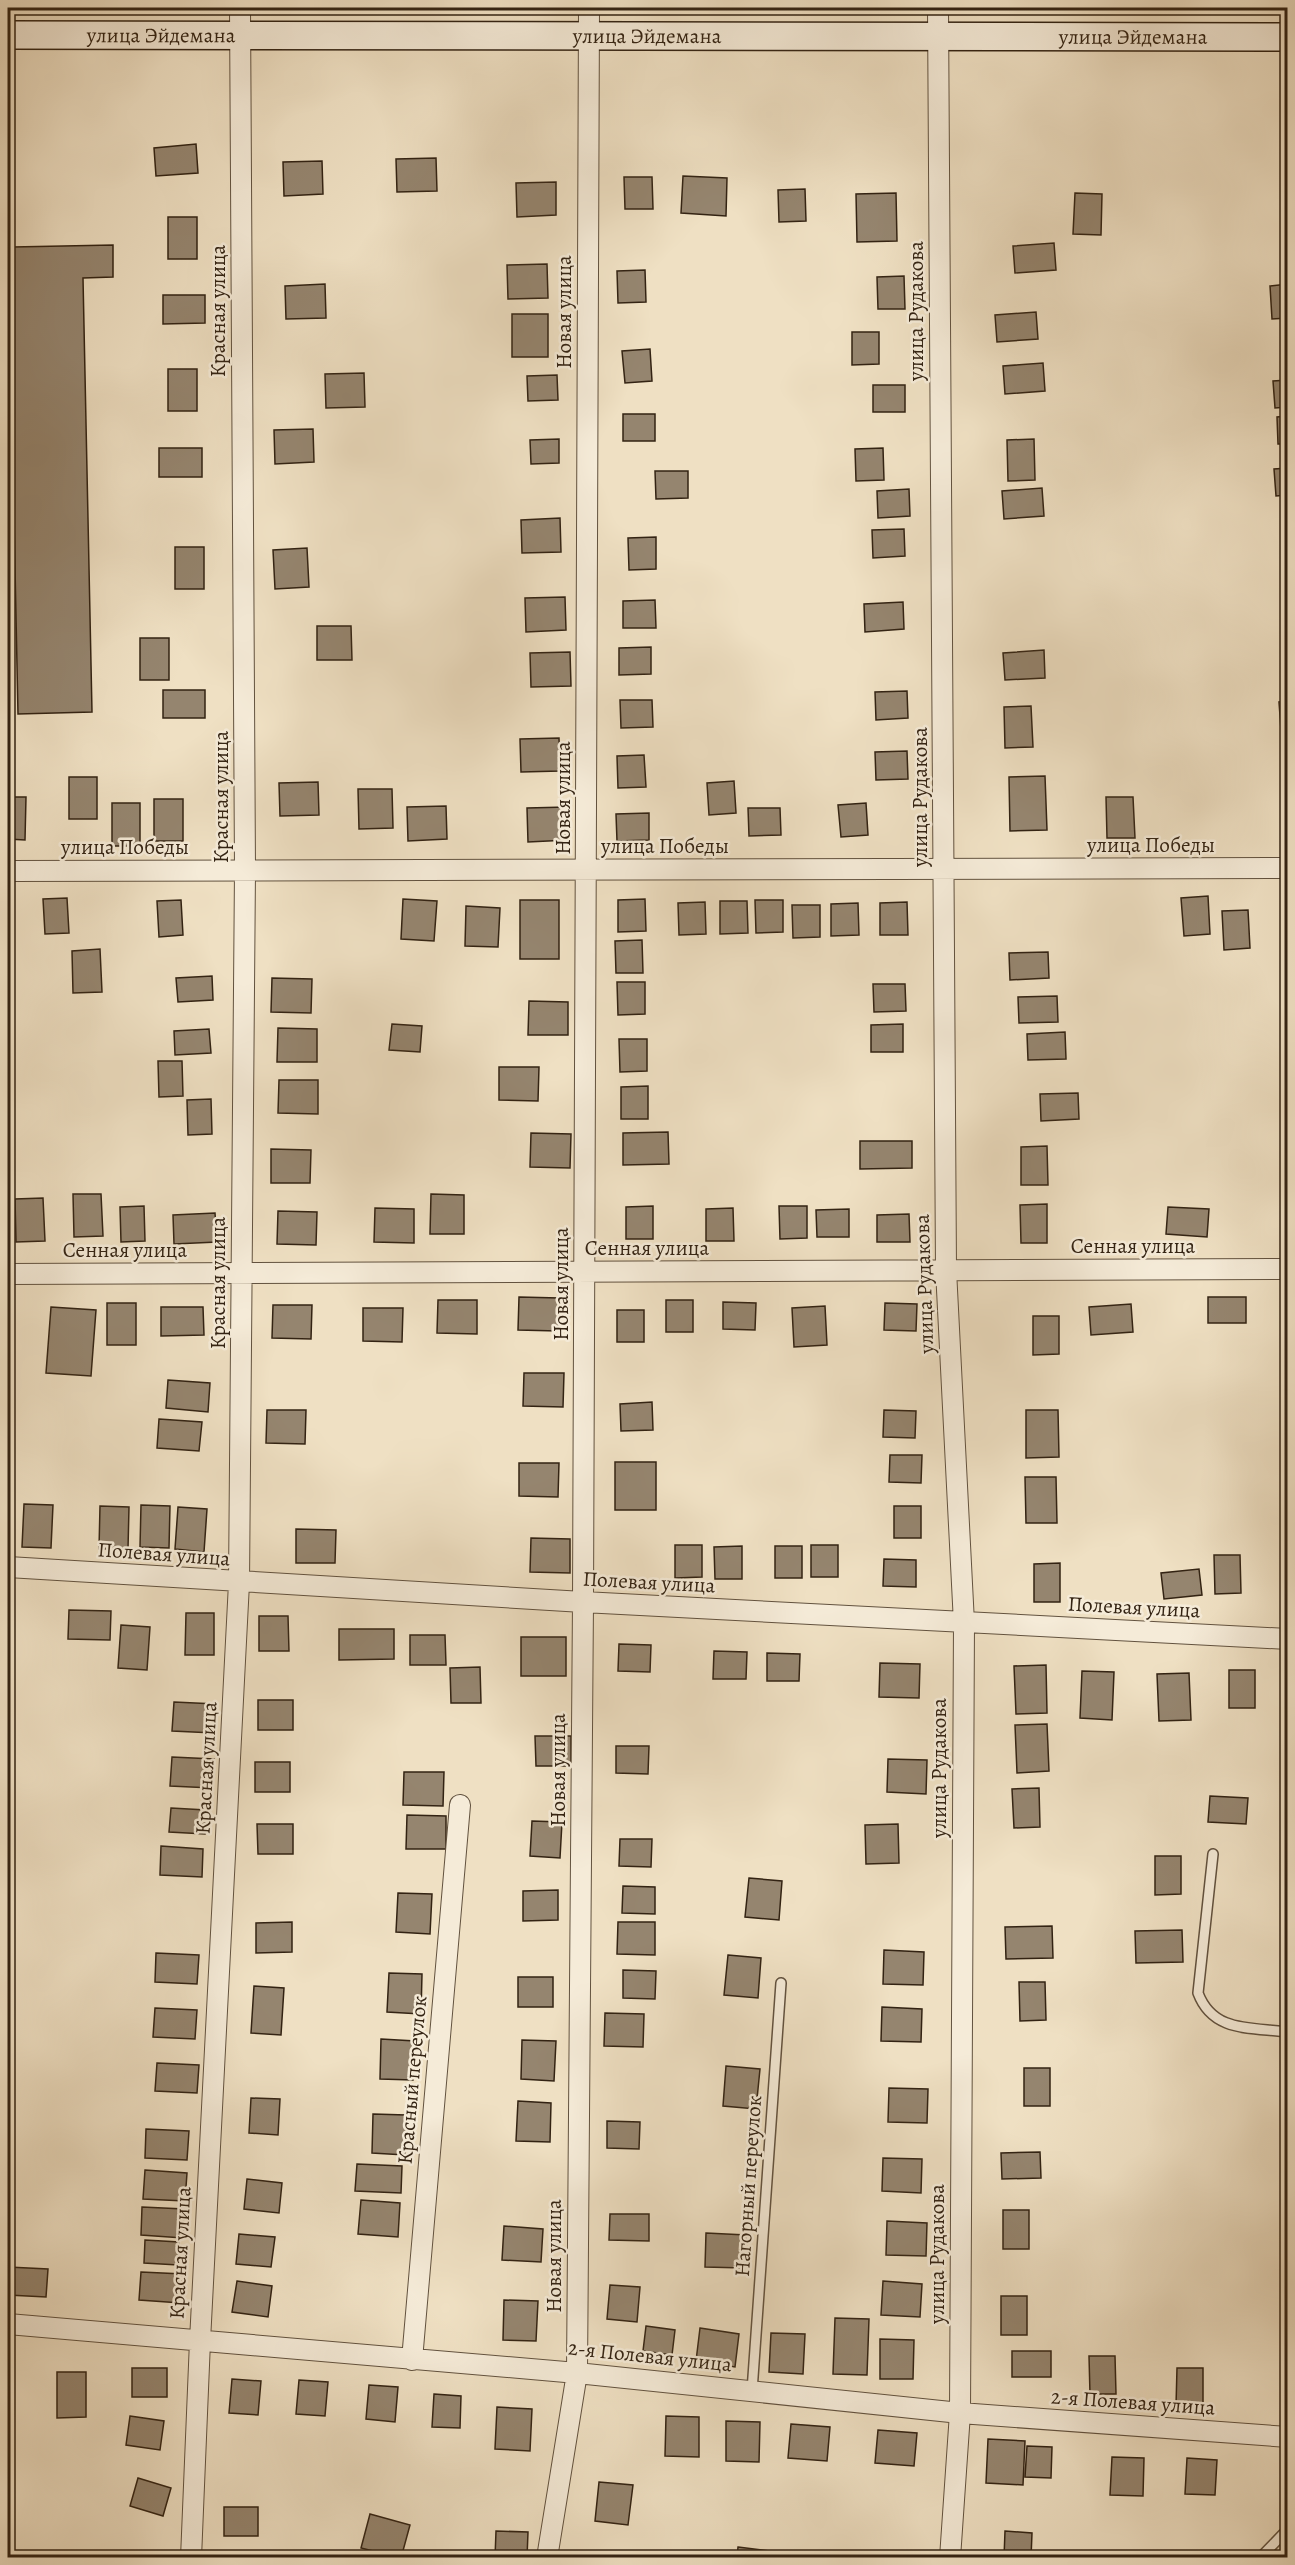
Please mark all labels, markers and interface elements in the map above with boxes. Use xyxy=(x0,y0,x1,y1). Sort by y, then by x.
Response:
street label: улица Эйдемана xyxy=(86,21,236,49)
street label: улица Эйдемана xyxy=(572,22,722,50)
street label: улица Эйдемана xyxy=(1058,23,1208,51)
street label: улица Рудакова xyxy=(902,241,930,382)
street label: Красная улица xyxy=(204,244,232,377)
street label: Новая улица xyxy=(550,255,578,369)
street label: улица Рудакова xyxy=(906,727,934,868)
street label: Красная улица xyxy=(207,730,235,863)
street label: Новая улица xyxy=(549,741,577,855)
street label: улица Победы xyxy=(1086,831,1215,859)
street label: улица Победы xyxy=(600,832,729,860)
street label: улица Победы xyxy=(60,833,189,861)
street label: улица Рудакова xyxy=(908,1213,940,1355)
street label: Красная улица xyxy=(204,1216,232,1349)
street label: Новая улица xyxy=(547,1227,575,1341)
street label: Сенная улица xyxy=(1071,1232,1195,1260)
street label: Сенная улица xyxy=(585,1234,709,1262)
street label: Сенная улица xyxy=(63,1236,187,1264)
street label: Полевая улица xyxy=(97,1535,231,1573)
street label: Полевая улица xyxy=(582,1565,716,1599)
street label: Полевая улица xyxy=(1067,1590,1201,1624)
street label: улица Рудакова xyxy=(925,1698,953,1839)
street label: Красная улица xyxy=(189,1701,223,1835)
street label: Новая улица xyxy=(544,1713,572,1827)
street label: Красный переулок xyxy=(391,1994,433,2165)
street label: Нагорный переулок xyxy=(728,2094,768,2278)
street label: улица Рудакова xyxy=(923,2184,951,2325)
street label: Красная улица xyxy=(163,2186,197,2320)
street label: Новая улица xyxy=(540,2199,568,2313)
street label: 2-я Полевая улица xyxy=(567,2333,734,2379)
street label: 2-я Полевая улица xyxy=(1050,2382,1216,2422)

